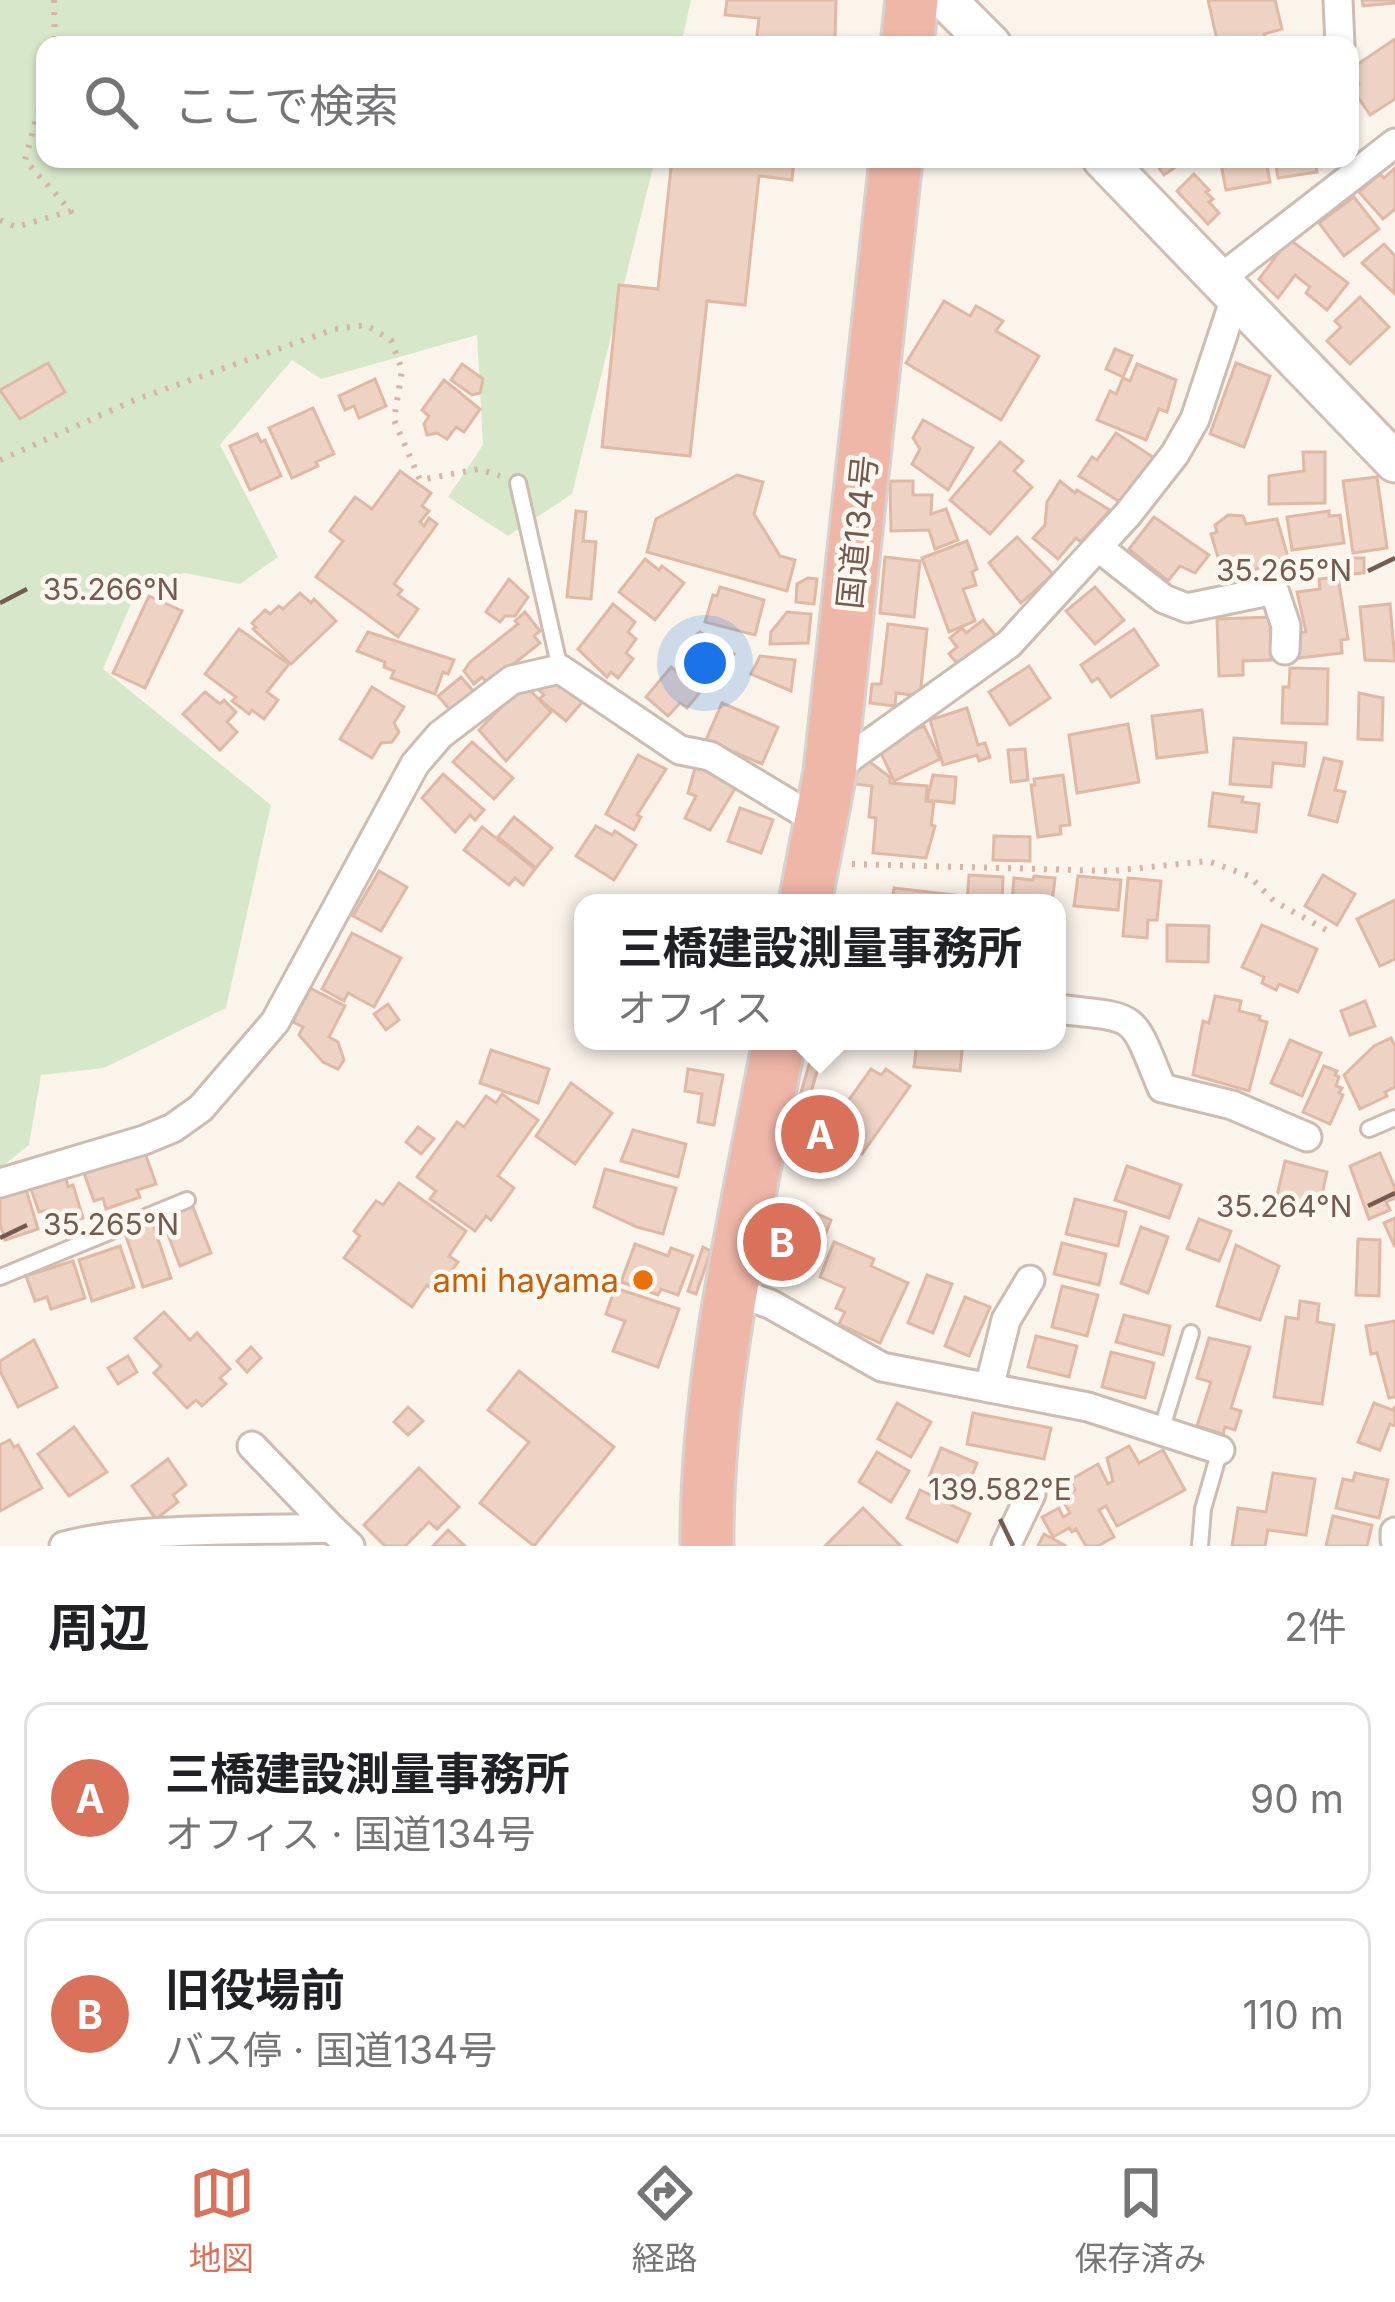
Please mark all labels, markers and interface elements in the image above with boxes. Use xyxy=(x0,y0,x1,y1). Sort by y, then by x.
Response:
search box xyxy=(36,36,1359,168)
icon: search xyxy=(78,69,144,135)
text: ここで検索 xyxy=(174,78,399,133)
street label: 国道134号 xyxy=(829,453,885,611)
text: 35.265°N xyxy=(1216,552,1352,588)
text: 35.266°N xyxy=(43,571,179,607)
your location xyxy=(675,633,735,693)
popup xyxy=(574,894,1066,1050)
text: 三橋建設測量事務所 xyxy=(617,920,1023,975)
text: オフィス xyxy=(617,984,773,1031)
pin: A xyxy=(781,1089,859,1179)
text: 35.264°N xyxy=(1216,1188,1352,1224)
pin: B xyxy=(743,1197,821,1287)
text: 35.265°N xyxy=(43,1206,179,1242)
place label: ami hayama xyxy=(432,1260,619,1300)
marker: ami hayama xyxy=(630,1267,656,1293)
text: 139.582°E xyxy=(928,1471,1072,1507)
text: 周辺 xyxy=(48,1597,150,1658)
text: 2件 xyxy=(1284,1603,1347,1650)
text: 三橋建設測量事務所 xyxy=(165,1746,570,1801)
text: A xyxy=(75,1775,105,1822)
text: 90 m xyxy=(1250,1775,1344,1822)
text: オフィス · 国道134号 xyxy=(165,1810,536,1857)
text: 旧役場前 xyxy=(165,1962,345,2017)
text: B xyxy=(77,1991,103,2038)
text: 110 m xyxy=(1243,1991,1344,2038)
text: バス停 · 国道134号 xyxy=(165,2026,497,2073)
tab: 地図 xyxy=(189,2160,255,2280)
tab: 経路 xyxy=(632,2160,698,2280)
tab: 保存済み xyxy=(1075,2160,1207,2280)

